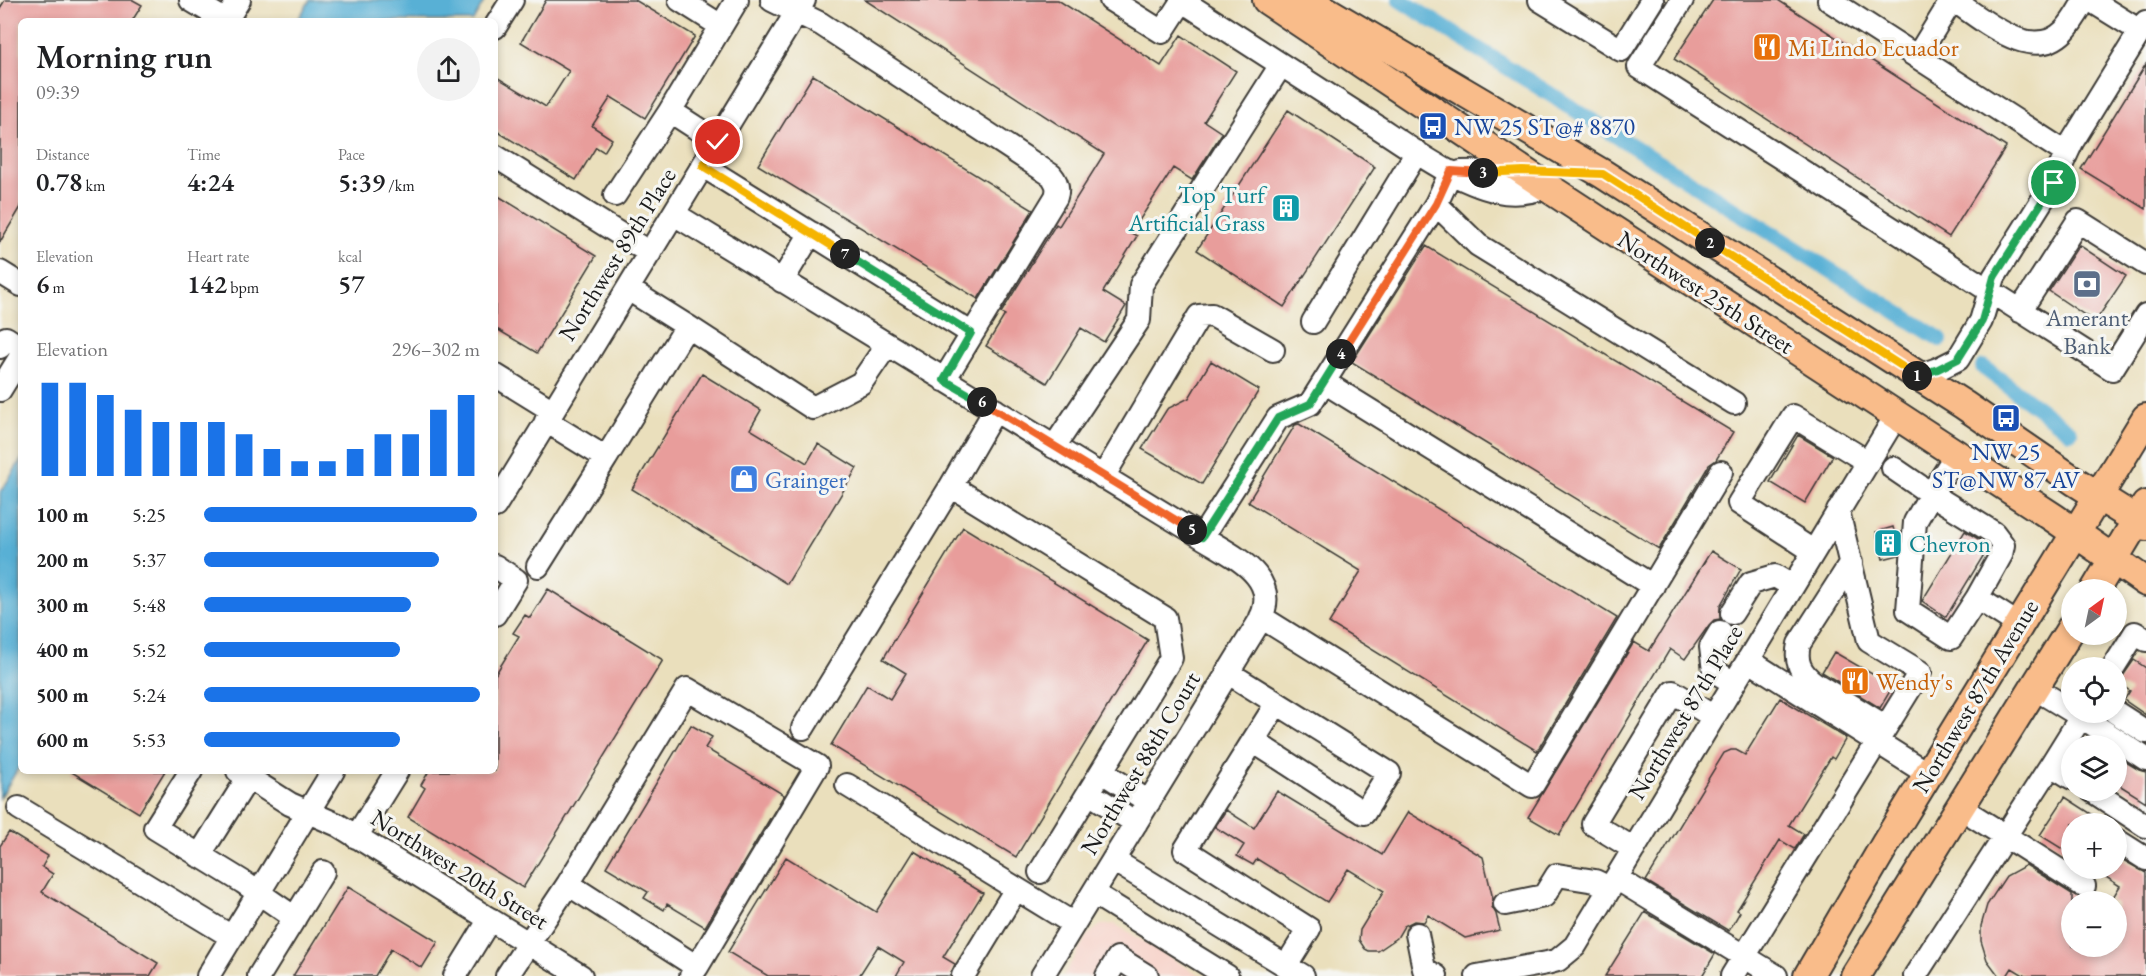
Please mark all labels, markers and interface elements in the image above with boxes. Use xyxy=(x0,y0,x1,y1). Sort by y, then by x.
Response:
restaurant icon: Mi Lindo Ecuador xyxy=(1751,31,1783,63)
place label: Mi Lindo Ecuador xyxy=(1788,32,1959,63)
text: Morning run xyxy=(36,35,213,78)
button: share xyxy=(417,38,480,101)
text: 09:39 xyxy=(36,79,79,105)
bus stop icon: NW 25 ST@# 8870 xyxy=(1417,110,1449,142)
place label: NW 25 ST@# 8870 xyxy=(1454,111,1635,142)
pin xyxy=(692,116,743,167)
icon: check xyxy=(701,125,734,158)
text: Distance xyxy=(36,144,89,165)
text: Time xyxy=(187,144,220,165)
text: Pace xyxy=(338,144,365,165)
pin xyxy=(2028,157,2079,208)
pin: 3 xyxy=(1468,158,1498,188)
street label: Northwest 89th Place xyxy=(551,162,683,346)
text: 3 xyxy=(1479,162,1487,183)
text: 0.78 xyxy=(36,165,82,199)
text: 4:24 xyxy=(187,165,234,199)
text: 5:39 xyxy=(338,165,385,199)
icon: arrive xyxy=(2037,166,2070,199)
text: km xyxy=(82,175,105,196)
text: /km xyxy=(385,175,415,196)
place label: Top Turf Artificial Grass xyxy=(1127,179,1268,238)
building icon: Top Turf Artificial Grass xyxy=(1270,192,1302,224)
street label: Northwest 25th Street xyxy=(1613,224,1799,360)
pin: 2 xyxy=(1695,228,1725,258)
pin: 7 xyxy=(830,239,860,269)
text: 7 xyxy=(841,243,849,264)
text: Elevation xyxy=(36,246,94,267)
text: Heart rate xyxy=(187,246,249,267)
text: kcal xyxy=(338,246,362,267)
text: 6 xyxy=(36,267,49,301)
text: 142 xyxy=(187,267,227,301)
text: 57 xyxy=(338,267,365,301)
bank icon: Amerant Bank xyxy=(2071,268,2103,300)
text: m xyxy=(49,277,65,298)
text: bpm xyxy=(227,277,259,298)
place label: Amerant Bank xyxy=(2045,302,2129,361)
text: Elevation xyxy=(36,336,108,362)
text: 296–302 m xyxy=(392,336,480,362)
pin: 4 xyxy=(1326,339,1356,369)
text: 4 xyxy=(1337,343,1345,364)
pin: 1 xyxy=(1902,361,1932,391)
text: 1 xyxy=(1913,365,1921,386)
pin: 6 xyxy=(967,387,997,417)
text: 6 xyxy=(978,391,986,412)
bus stop icon: NW 25 ST@NW 87 AV xyxy=(1990,402,2022,434)
place label: NW 25 ST@NW 87 AV xyxy=(1932,436,2081,495)
shop icon: Grainger xyxy=(728,463,760,495)
place label: Grainger xyxy=(765,464,846,495)
text: 100 m xyxy=(36,502,89,528)
text: 5:25 xyxy=(132,502,166,528)
pin: 5 xyxy=(1177,515,1207,545)
text: 5 xyxy=(1188,519,1196,540)
building icon: Chevron xyxy=(1872,527,1904,559)
place label: Chevron xyxy=(1909,528,1991,559)
text: 200 m xyxy=(36,547,89,573)
text: 5:37 xyxy=(132,547,166,573)
north arrow xyxy=(2061,579,2127,645)
map controls xyxy=(2061,579,2127,957)
text: 300 m xyxy=(36,592,89,618)
text: 5:48 xyxy=(132,592,166,618)
street label: Northwest 87th Avenue xyxy=(1905,594,2045,798)
street label: Northwest 87th Place xyxy=(1621,619,1749,805)
text: 400 m xyxy=(36,637,89,663)
text: 5:52 xyxy=(132,637,166,663)
button: locate xyxy=(2061,657,2127,723)
street label: Northwest 88th Court xyxy=(1073,665,1207,860)
restaurant icon: Wendy's xyxy=(1839,665,1871,697)
place label: Wendy's xyxy=(1876,666,1953,697)
text: 500 m xyxy=(36,682,89,708)
text: 5:24 xyxy=(132,682,166,708)
text: 600 m xyxy=(36,727,89,753)
text: 5:53 xyxy=(132,727,166,753)
button: layers xyxy=(2061,735,2127,801)
street label: Northwest 20th Street xyxy=(365,802,555,936)
button: + xyxy=(2061,813,2127,879)
button: − xyxy=(2061,891,2127,957)

